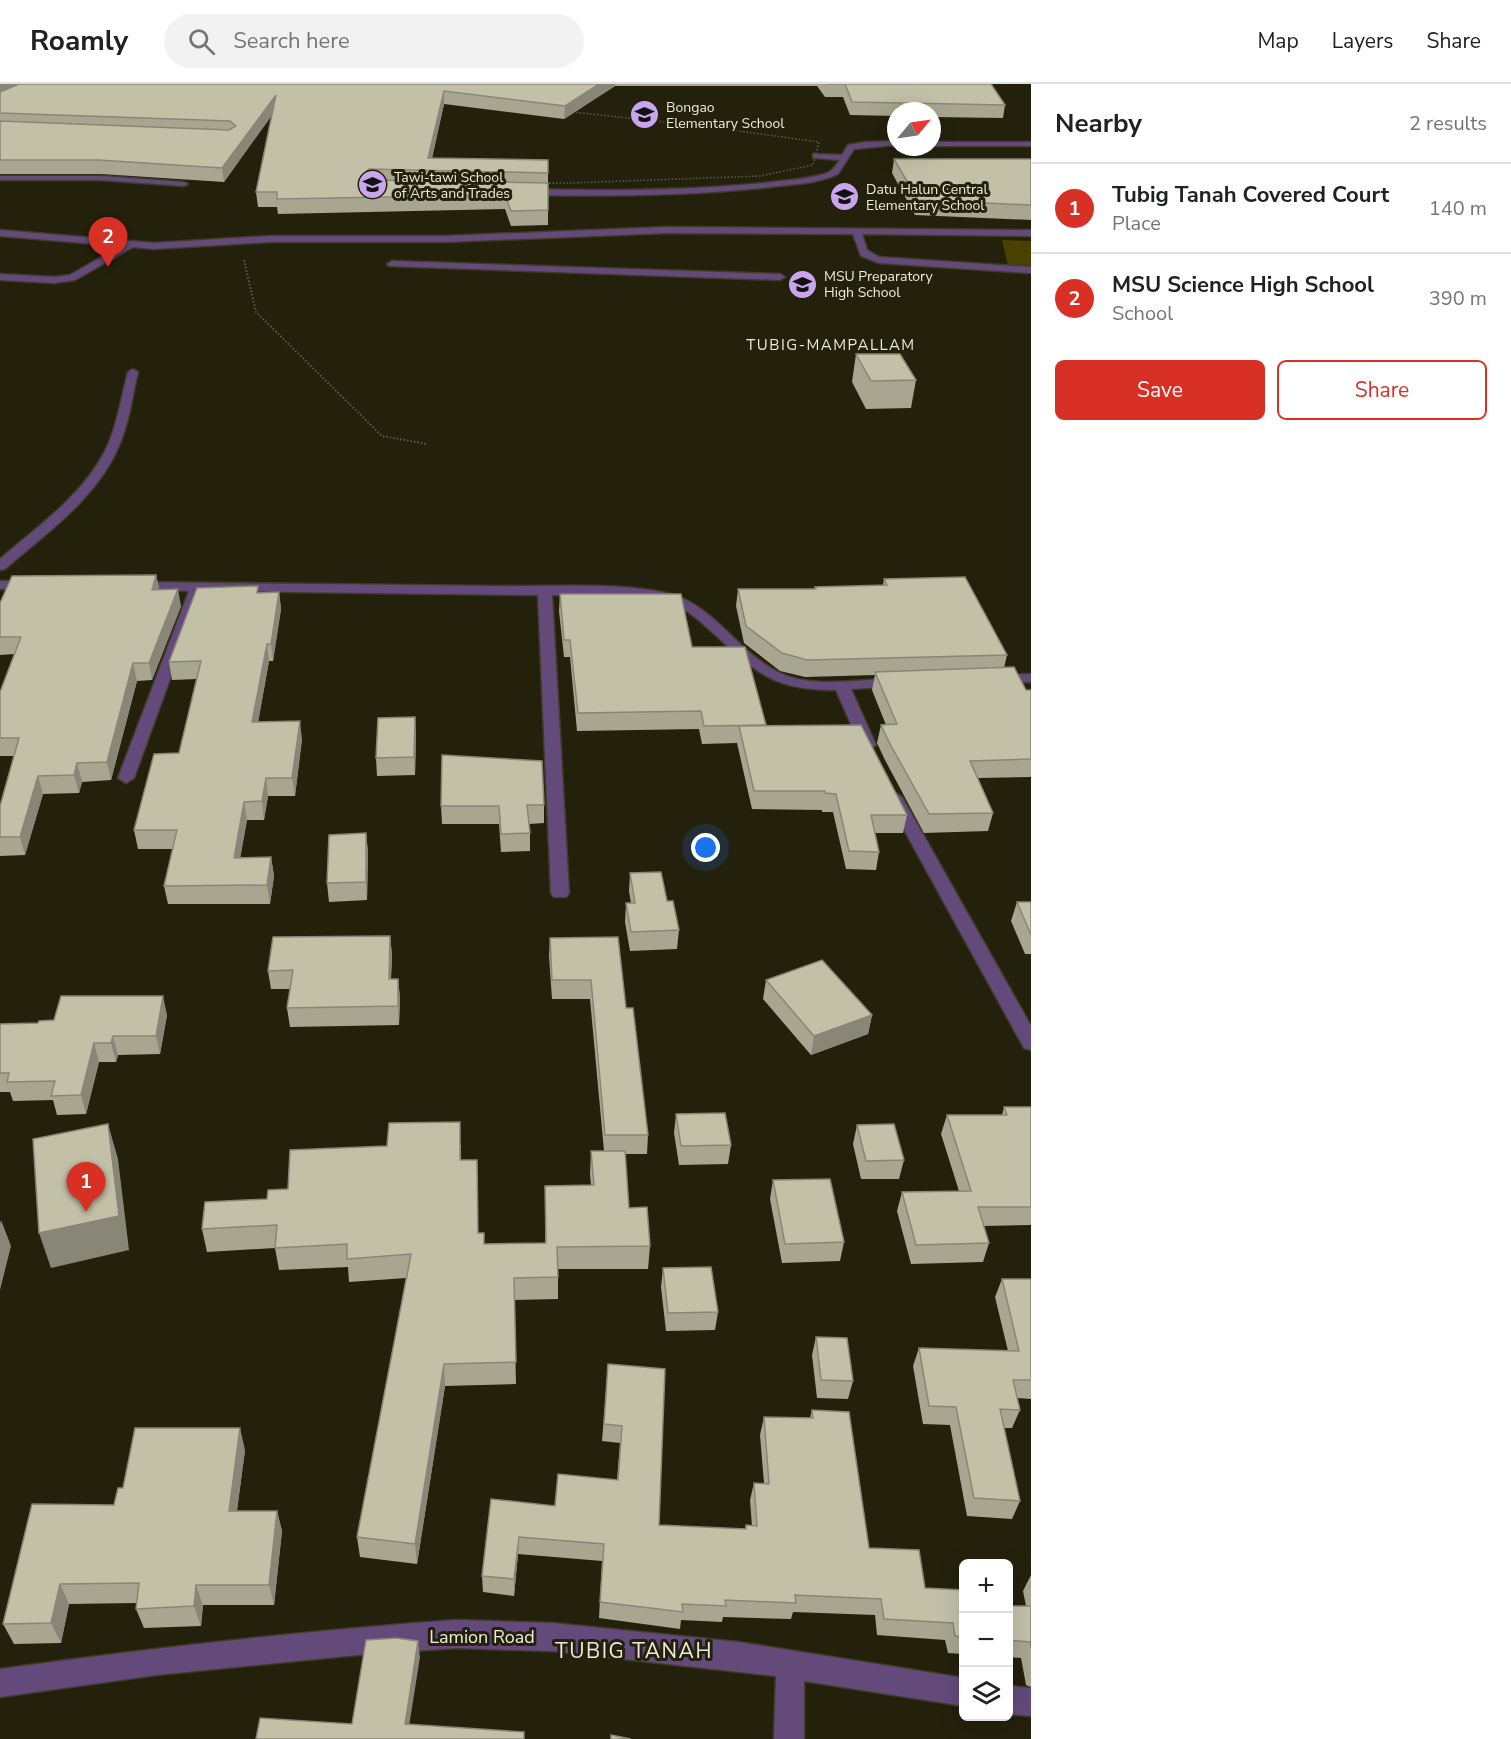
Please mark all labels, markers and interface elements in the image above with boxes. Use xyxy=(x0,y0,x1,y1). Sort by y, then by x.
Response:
search box xyxy=(164,14,584,68)
text: Roamly xyxy=(30,22,128,60)
icon: search xyxy=(185,25,218,58)
text: Search here xyxy=(233,26,350,56)
text: Map xyxy=(1257,27,1299,55)
text: Layers xyxy=(1332,27,1393,55)
text: Share xyxy=(1426,27,1481,55)
place label: Bongao Elementary School xyxy=(666,98,785,133)
school or university icon: Bongao Elementary School xyxy=(629,99,661,131)
north arrow xyxy=(887,102,941,156)
text: Nearby xyxy=(1055,106,1142,141)
text: 2 results xyxy=(1409,110,1487,137)
place label: Tawi-tawi School of Arts and Trades xyxy=(394,168,510,203)
school or university icon: Tawi-tawi School of Arts and Trades xyxy=(357,169,389,201)
place label: Datu Halun Central Elementary School xyxy=(866,180,988,215)
text: Tubig Tanah Covered Court xyxy=(1112,180,1389,210)
school or university icon: Datu Halun Central Elementary School xyxy=(829,181,861,213)
text: 1 xyxy=(1069,195,1081,222)
text: 140 m xyxy=(1429,195,1487,222)
text: Place xyxy=(1112,210,1161,237)
pin: 2 xyxy=(88,218,128,267)
place label: MSU Preparatory High School xyxy=(824,267,933,302)
school or university icon: MSU Preparatory High School xyxy=(787,268,819,300)
text: MSU Science High School xyxy=(1112,270,1374,300)
text: 2 xyxy=(1069,285,1081,312)
text: 390 m xyxy=(1429,285,1487,312)
text: School xyxy=(1112,300,1173,327)
district label: TUBIG-MAMPALLAM xyxy=(746,335,916,355)
button: Save xyxy=(1055,360,1265,420)
button: Share xyxy=(1277,360,1487,420)
your location xyxy=(691,833,720,862)
pin: 1 xyxy=(66,1162,106,1212)
map controls xyxy=(959,1559,1013,1721)
button: + xyxy=(959,1559,1013,1613)
button: − xyxy=(959,1613,1013,1667)
street label: Lamion Road xyxy=(429,1625,535,1649)
district label: TUBIG TANAH xyxy=(555,1637,713,1665)
button: layers xyxy=(959,1667,1013,1721)

